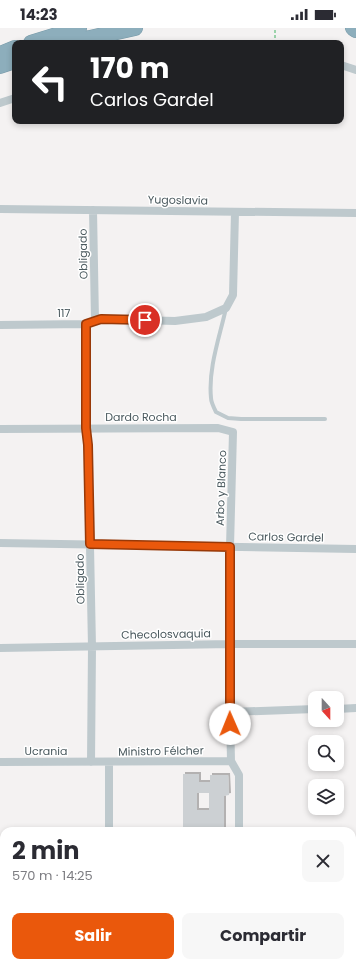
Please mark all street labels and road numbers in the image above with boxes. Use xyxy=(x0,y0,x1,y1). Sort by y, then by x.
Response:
street label: Yugoslavia xyxy=(148,191,208,209)
street label: Obligado xyxy=(75,228,91,280)
street label: 117 xyxy=(57,305,71,321)
street label: Dardo Rocha xyxy=(105,409,177,425)
street label: Arbo y Blanco xyxy=(212,450,230,526)
street label: Carlos Gardel xyxy=(248,528,324,546)
street label: Obligado xyxy=(72,553,88,605)
street label: Checolosvaquia xyxy=(121,625,211,643)
street label: Ministro Félcher xyxy=(118,742,204,760)
street label: Ucrania xyxy=(25,743,67,759)

